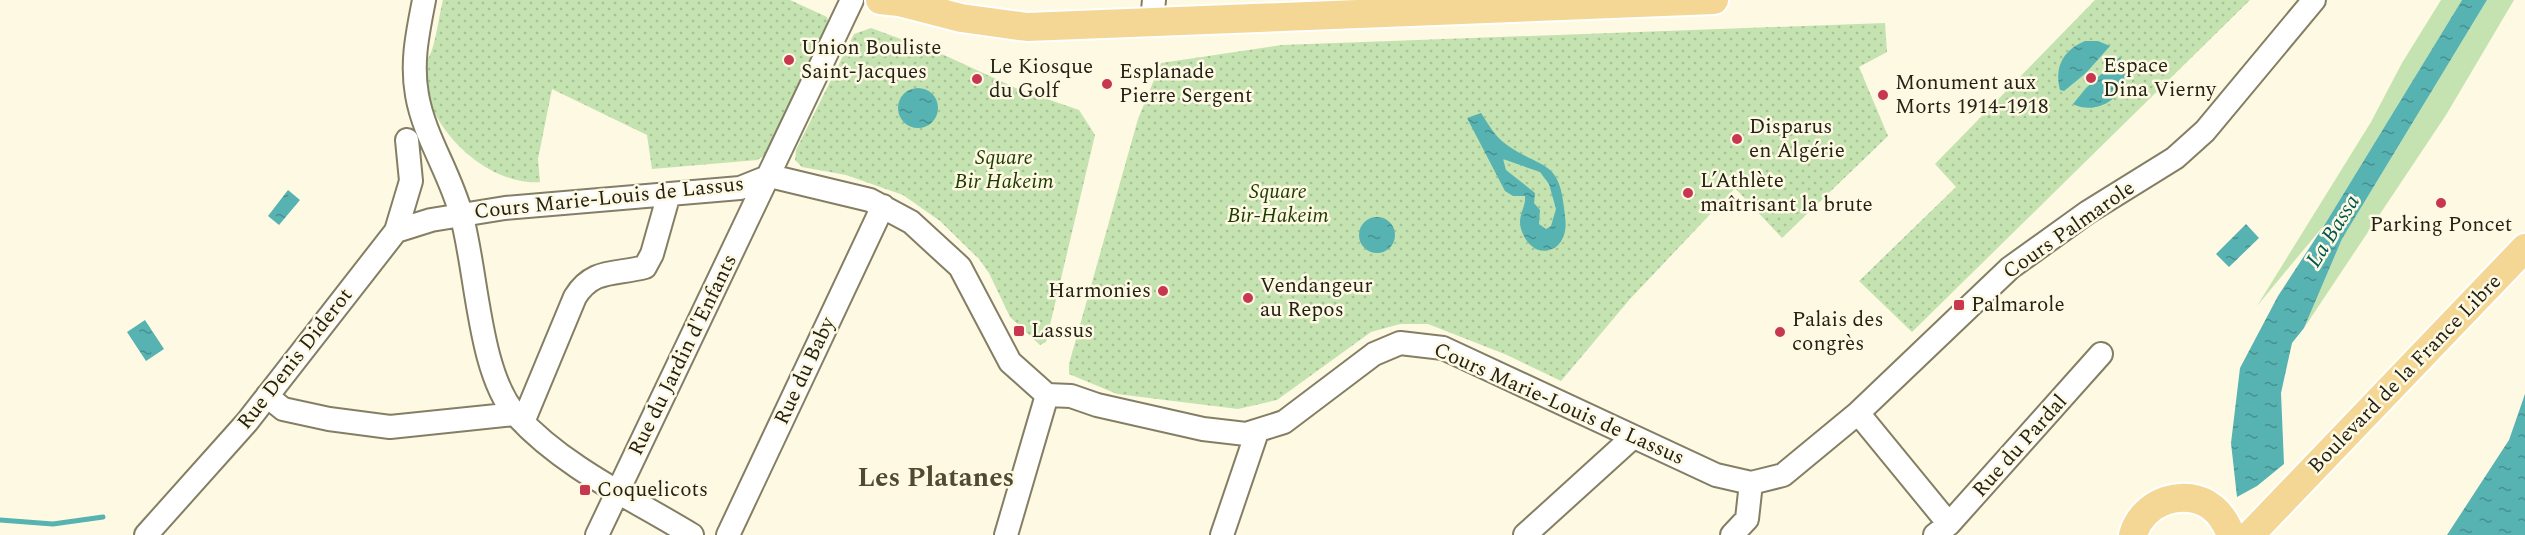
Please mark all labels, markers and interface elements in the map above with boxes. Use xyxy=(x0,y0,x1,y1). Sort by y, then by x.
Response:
place label: Union Bouliste Saint-Jacques xyxy=(801,32,941,88)
place label: Espace Dina Vierny xyxy=(2103,50,2217,106)
place label: Le Kiosque du Golf xyxy=(989,51,1093,107)
marker: Union Bouliste Saint-Jacques xyxy=(782,53,796,67)
place label: Esplanade Pierre Sergent xyxy=(1119,56,1252,112)
place label: Monument aux Morts 1914-1918 xyxy=(1895,67,2048,123)
marker: Espace Dina Vierny xyxy=(2084,71,2098,85)
marker: Le Kiosque du Golf xyxy=(970,72,984,86)
marker: Esplanade Pierre Sergent xyxy=(1100,77,1114,91)
marker: Monument aux Morts 1914-1918 xyxy=(1876,88,1890,102)
place label: Disparus en Algérie xyxy=(1749,111,1845,167)
marker: Disparus en Algérie xyxy=(1730,132,1744,146)
park label: Square Bir Hakeim xyxy=(954,142,1054,198)
place label: L’Athlète maîtrisant la brute xyxy=(1700,165,1873,221)
street label: Cours Marie-Louis de Lassus xyxy=(472,168,746,228)
street label: Cours Palmarole xyxy=(1997,173,2141,287)
park label: Square Bir-Hakeim xyxy=(1227,176,1329,232)
marker: L’Athlète maîtrisant la brute xyxy=(1681,186,1695,200)
water label: La Bassa xyxy=(2298,188,2368,274)
marker: Parking Poncet xyxy=(2434,196,2448,210)
place label: Parking Poncet xyxy=(2370,209,2512,241)
street label: Rue du Jardin d'Enfants xyxy=(620,249,746,461)
street label: Boulevard de la France Libre xyxy=(2301,267,2509,481)
place label: Vendangeur au Repos xyxy=(1260,270,1373,326)
place label: Harmonies xyxy=(1048,275,1151,307)
street label: Rue Denis Diderot xyxy=(229,281,361,437)
marker: Harmonies xyxy=(1156,284,1170,298)
place label: Palmarole xyxy=(1971,289,2065,321)
marker: Vendangeur au Repos xyxy=(1241,291,1255,305)
marker: Palmarole xyxy=(1952,298,1966,312)
place label: Palais des congrès xyxy=(1792,304,1883,360)
street label: Rue du Baby xyxy=(766,311,844,430)
place label: Lassus xyxy=(1031,315,1093,347)
marker: Lassus xyxy=(1012,324,1026,338)
marker: Palais des congrès xyxy=(1773,325,1787,339)
street label: Cours Marie-Louis de Lassus xyxy=(1429,334,1689,474)
street label: Rue du Pardal xyxy=(1965,387,2075,505)
district label: Les Platanes xyxy=(858,457,1014,499)
place label: Coquelicots xyxy=(597,474,708,506)
marker: Coquelicots xyxy=(578,483,592,497)

